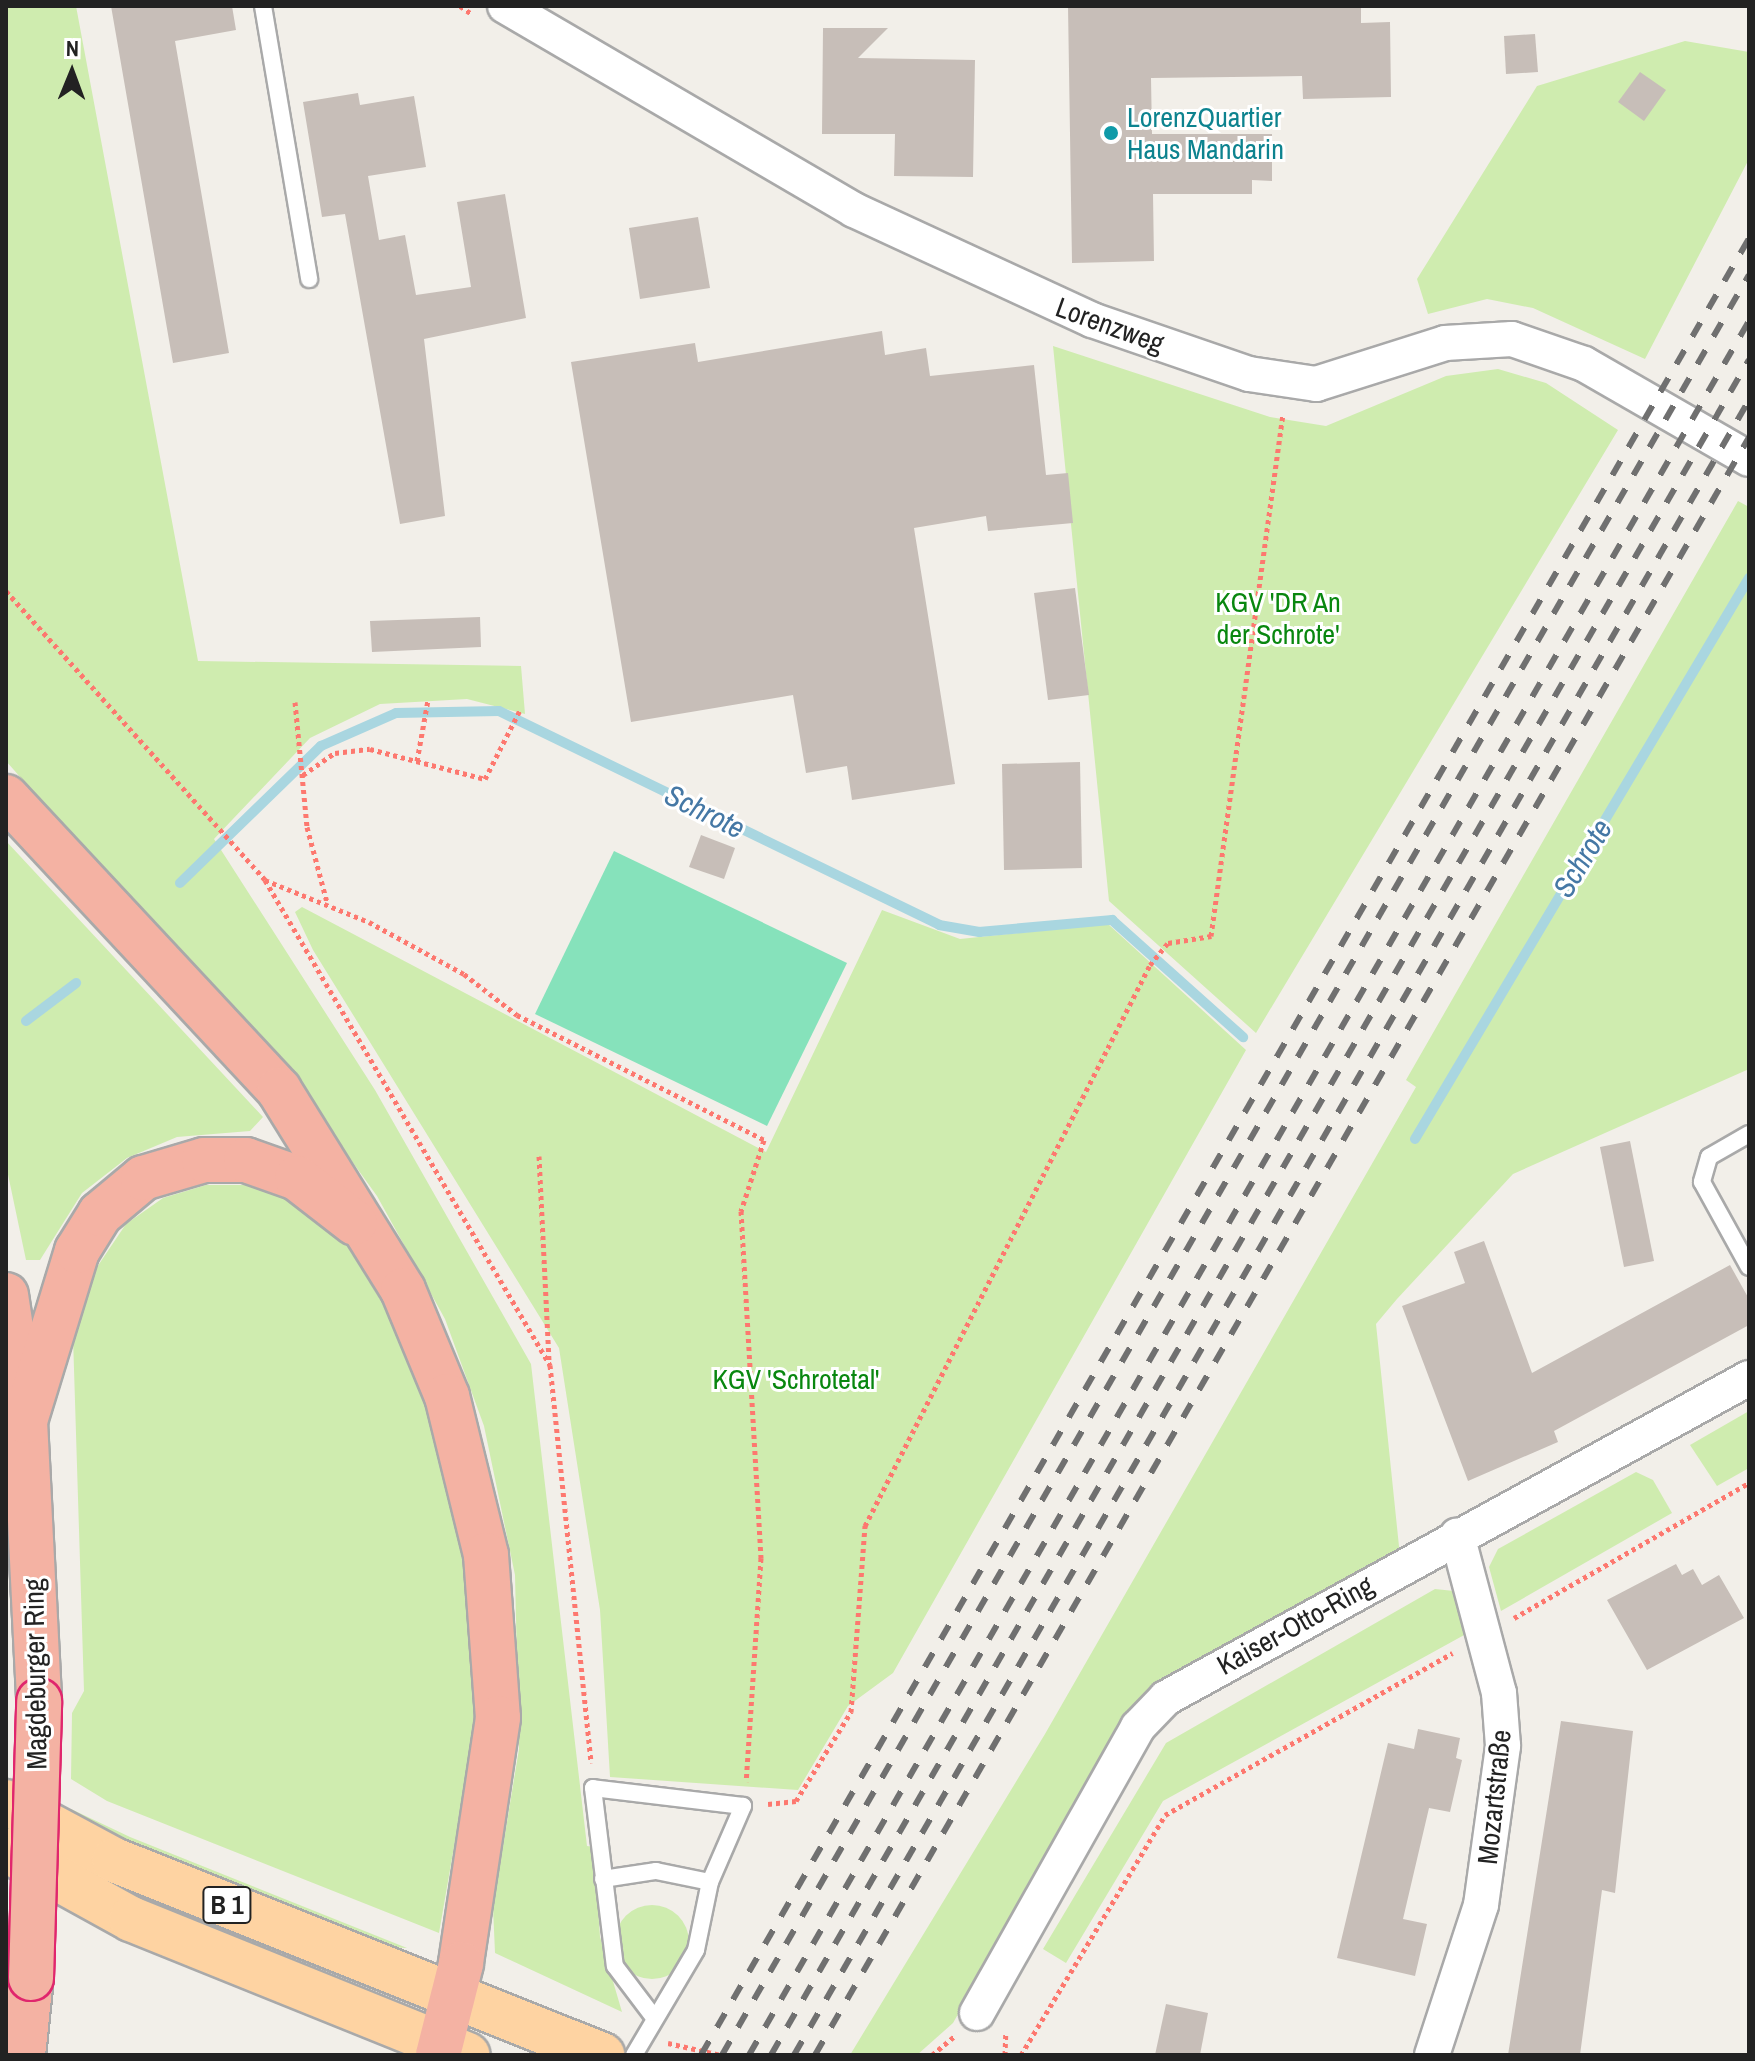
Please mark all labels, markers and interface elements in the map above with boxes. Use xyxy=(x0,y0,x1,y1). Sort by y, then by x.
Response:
north arrow xyxy=(32,32,112,112)
text: N xyxy=(66,33,79,63)
place label: LorenzQuartier Haus Mandarin xyxy=(1127,100,1284,166)
marker: LorenzQuartier Haus Mandarin xyxy=(1102,124,1120,142)
street label: Lorenzweg xyxy=(1051,290,1169,360)
park label: KGV 'DR An der Schrote' xyxy=(1215,585,1341,651)
water label: Schrote xyxy=(659,776,751,846)
water label: Schrote xyxy=(1545,812,1619,904)
park label: KGV 'Schrotetal' xyxy=(712,1362,880,1396)
street label: Kaiser-Otto-Ring xyxy=(1211,1568,1379,1682)
street label: Magdeburger Ring xyxy=(17,1578,53,1770)
street label: Mozartstraße xyxy=(1470,1728,1518,1866)
road number: B 1 xyxy=(201,1883,253,1927)

